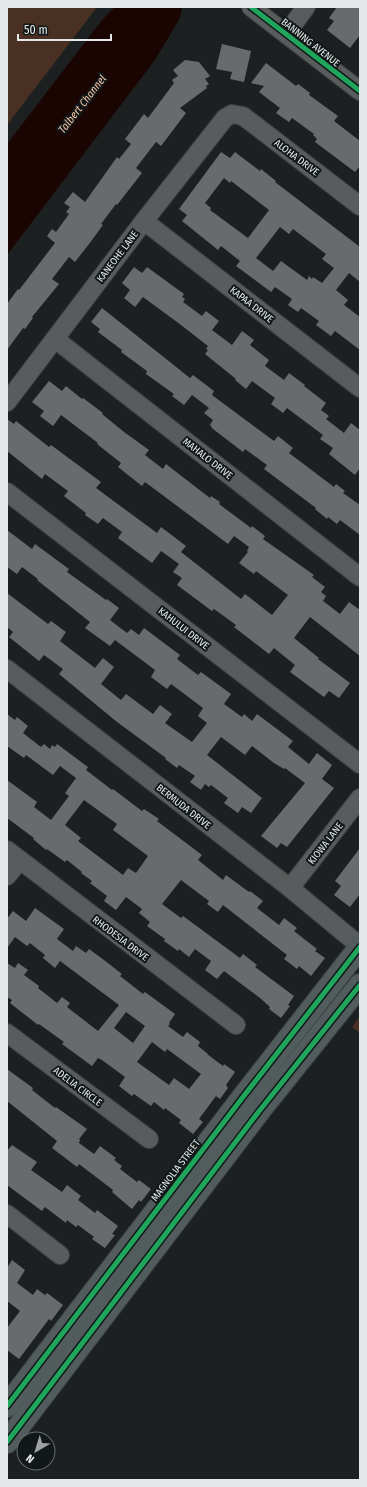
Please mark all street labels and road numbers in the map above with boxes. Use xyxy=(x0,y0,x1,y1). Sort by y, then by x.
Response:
street label: BANNING AVENUE xyxy=(279,16,342,70)
street label: ALOHA DRIVE xyxy=(272,137,321,179)
street label: KANEOHE LANE xyxy=(95,228,141,285)
street label: KAPAA DRIVE xyxy=(227,284,276,326)
street label: MAHALO DRIVE xyxy=(180,436,235,482)
street label: KAHULUI DRIVE xyxy=(156,605,211,653)
street label: BERMUDA DRIVE xyxy=(154,782,213,832)
street label: KIOWA LANE xyxy=(306,820,346,867)
street label: RHODESIA DRIVE xyxy=(90,914,151,964)
street label: ADELIA CIRCLE xyxy=(51,1065,104,1109)
street label: MAGNOLIA STREET xyxy=(149,1137,203,1204)

